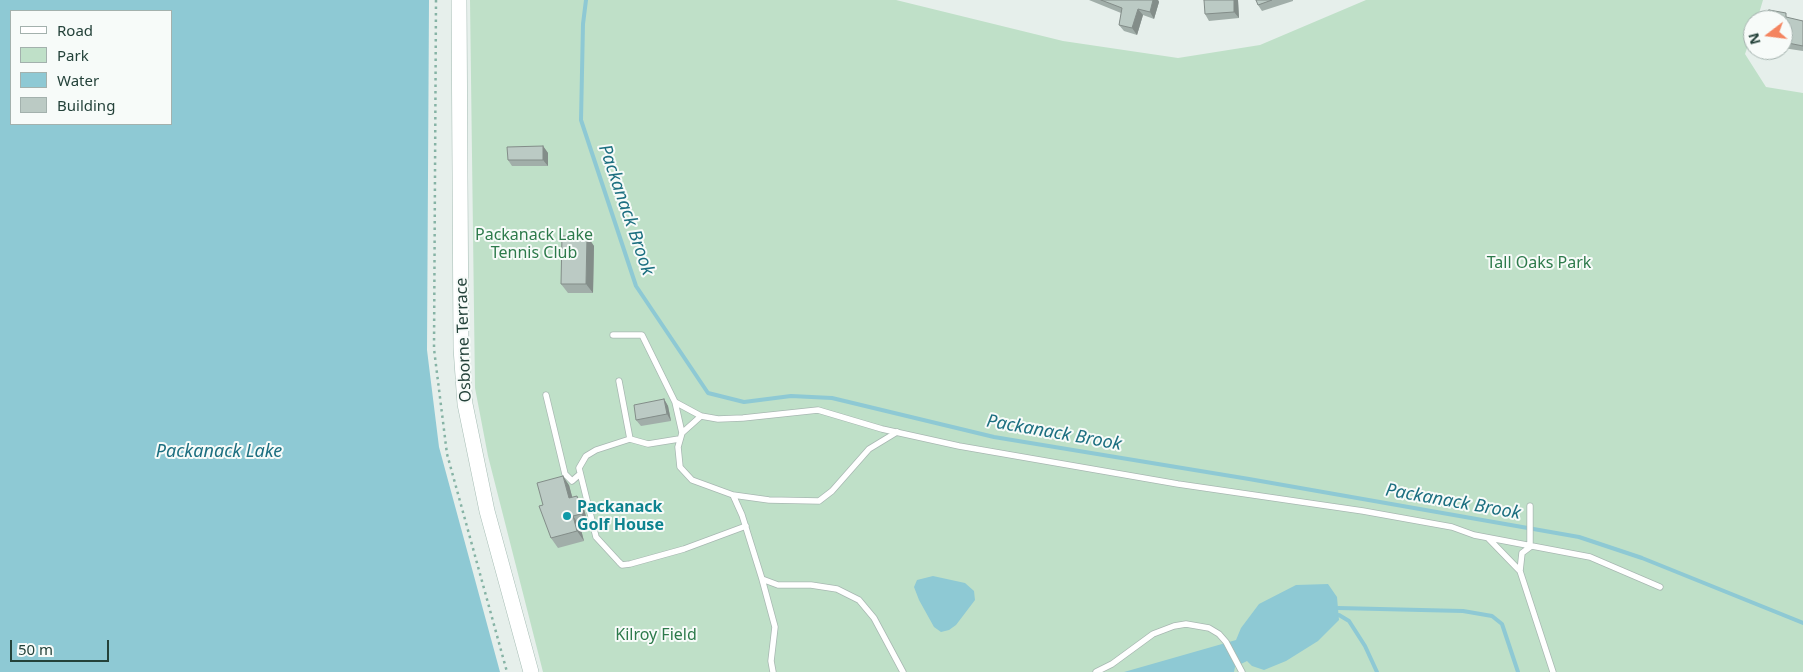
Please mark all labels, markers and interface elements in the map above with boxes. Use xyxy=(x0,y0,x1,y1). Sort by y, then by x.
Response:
legend xyxy=(10,10,172,125)
north arrow xyxy=(1743,10,1793,60)
text: Road xyxy=(57,20,93,40)
text: N xyxy=(1743,31,1765,47)
text: Park xyxy=(57,45,89,65)
text: Water xyxy=(57,70,99,90)
text: Building xyxy=(57,95,115,115)
water label: Packanack Brook xyxy=(594,142,658,278)
park label: Packanack Lake Tennis Club xyxy=(475,225,593,263)
park label: Tall Oaks Park xyxy=(1487,253,1591,273)
street label: Osborne Terrace xyxy=(452,277,476,403)
water label: Packanack Brook xyxy=(985,410,1123,456)
water label: Packanack Lake xyxy=(156,441,282,463)
water label: Packanack Brook xyxy=(1384,479,1522,525)
place label: Packanack Golf House xyxy=(577,497,664,535)
marker: Packanack Golf House xyxy=(561,510,573,522)
park label: Kilroy Field xyxy=(615,625,697,645)
scale bar xyxy=(12,630,111,662)
text: 50 m xyxy=(18,639,53,659)

